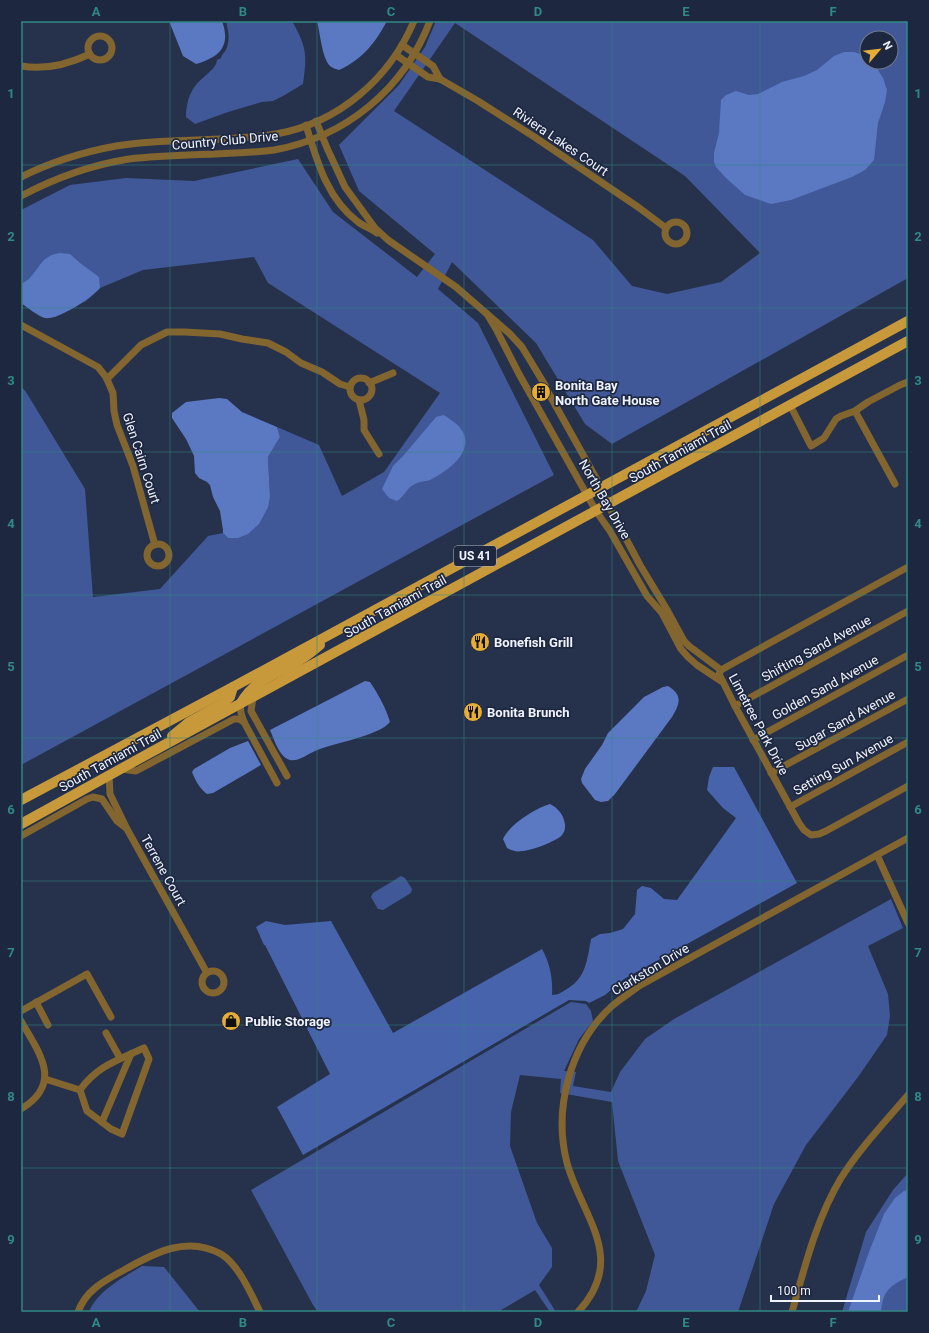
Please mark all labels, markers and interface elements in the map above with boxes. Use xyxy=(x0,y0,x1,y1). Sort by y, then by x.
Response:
text: A xyxy=(92,4,101,19)
text: B xyxy=(239,4,247,19)
text: C xyxy=(387,4,396,19)
text: D xyxy=(534,4,542,19)
text: E xyxy=(682,4,690,19)
text: F xyxy=(829,4,837,19)
north arrow xyxy=(859,30,899,70)
text: N xyxy=(880,39,895,52)
text: 1 xyxy=(7,86,15,101)
text: 1 xyxy=(914,86,922,101)
street label: Riviera Lakes Court xyxy=(510,104,611,179)
street label: Country Club Drive xyxy=(171,128,279,153)
text: 2 xyxy=(7,229,15,244)
text: 2 xyxy=(914,229,922,244)
text: 3 xyxy=(7,373,15,388)
text: 3 xyxy=(914,373,922,388)
place label: Bonita Bay North Gate House xyxy=(555,378,659,408)
building icon: Bonita Bay North Gate House xyxy=(530,381,552,403)
street label: Glen Cairn Court xyxy=(120,411,163,506)
street label: South Tamiami Trail xyxy=(626,417,734,486)
street label: North Bay Drive xyxy=(576,457,634,542)
text: 4 xyxy=(7,516,15,531)
text: 4 xyxy=(914,516,922,531)
road number: US 41 xyxy=(454,546,496,566)
street label: South Tamiami Trail xyxy=(341,572,449,641)
street label: Shifting Sand Avenue xyxy=(759,612,874,685)
restaurant icon: Bonefish Grill xyxy=(469,631,491,653)
place label: Bonefish Grill xyxy=(494,635,573,650)
street label: Golden Sand Avenue xyxy=(770,652,881,723)
text: 5 xyxy=(7,659,15,674)
text: 5 xyxy=(914,659,922,674)
street label: Limetree Park Drive xyxy=(725,671,792,778)
street label: Sugar Sand Avenue xyxy=(793,687,898,754)
restaurant icon: Bonita Brunch xyxy=(462,701,484,723)
place label: Bonita Brunch xyxy=(487,705,570,720)
street label: South Tamiami Trail xyxy=(56,726,164,795)
street label: Setting Sun Avenue xyxy=(791,731,896,798)
text: 6 xyxy=(7,802,15,817)
text: 6 xyxy=(914,802,922,817)
street label: Terrene Court xyxy=(138,832,189,908)
street label: Clarkston Drive xyxy=(609,940,692,998)
text: 7 xyxy=(7,945,15,960)
text: 7 xyxy=(914,945,922,960)
shop icon: Public Storage xyxy=(220,1010,242,1032)
place label: Public Storage xyxy=(245,1014,330,1029)
text: 8 xyxy=(7,1089,15,1104)
text: 8 xyxy=(914,1089,922,1104)
text: 9 xyxy=(7,1232,15,1247)
text: 9 xyxy=(914,1232,922,1247)
scale bar xyxy=(771,1277,879,1303)
text: 100 m xyxy=(777,1284,811,1298)
text: A xyxy=(92,1315,101,1330)
text: B xyxy=(239,1315,247,1330)
text: C xyxy=(387,1315,396,1330)
text: D xyxy=(534,1315,542,1330)
text: E xyxy=(682,1315,690,1330)
text: F xyxy=(829,1315,837,1330)

